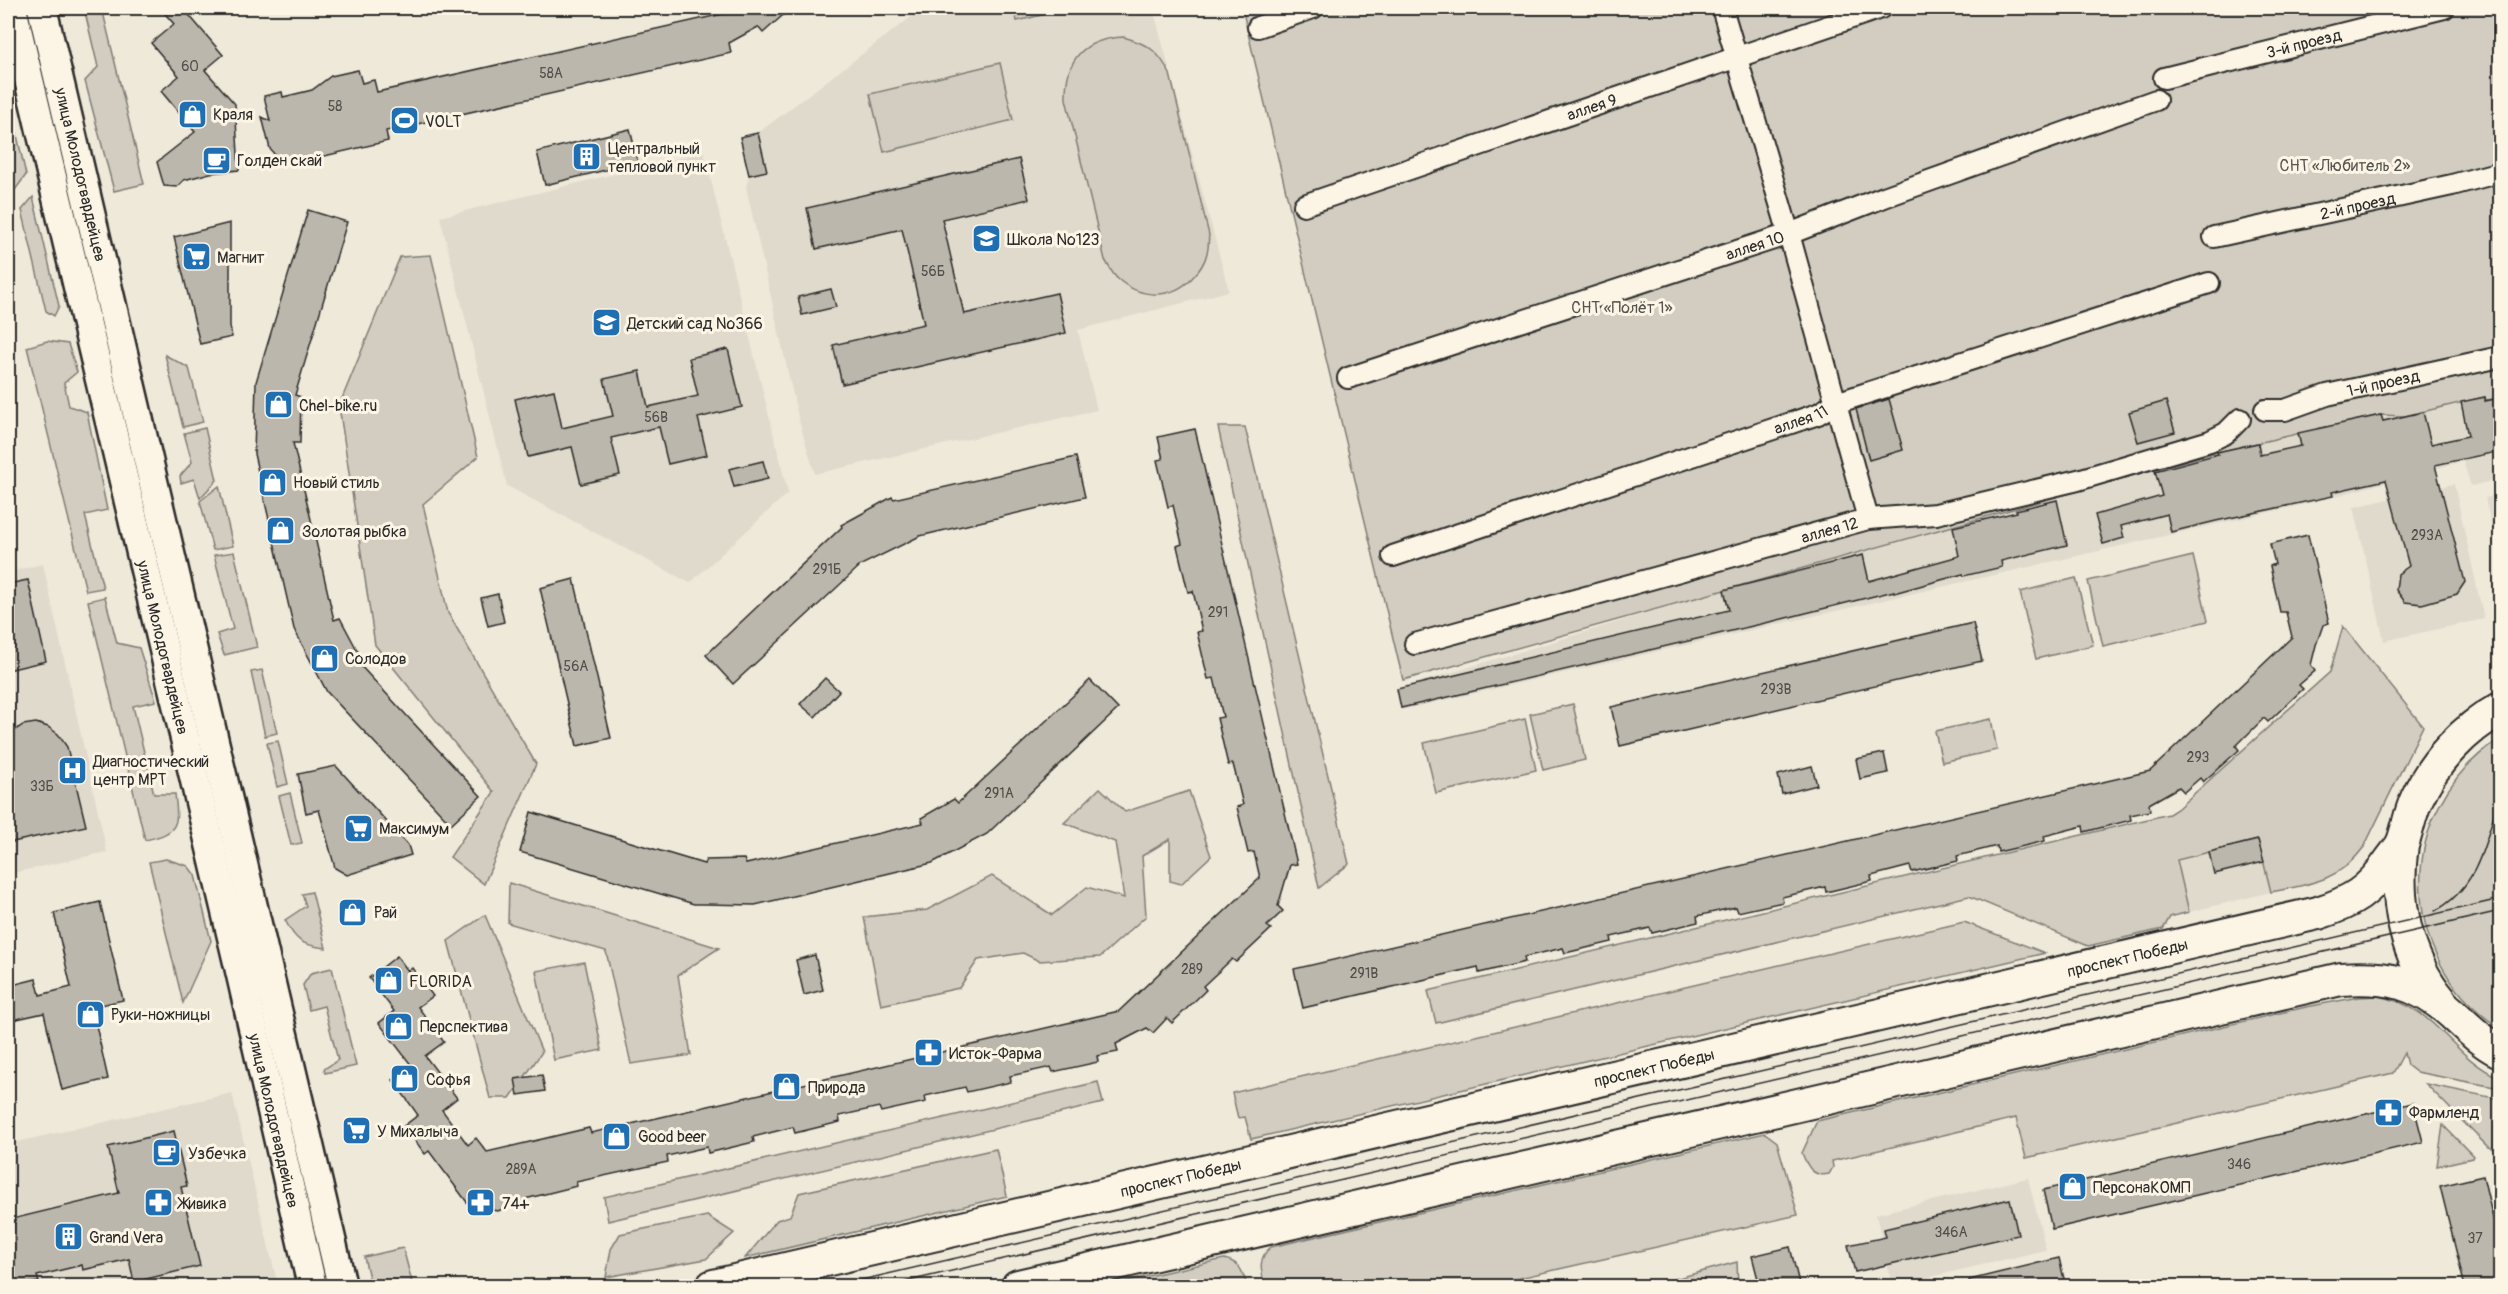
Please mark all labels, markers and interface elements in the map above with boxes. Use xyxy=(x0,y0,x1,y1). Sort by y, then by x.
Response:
street label: 3-й проезд xyxy=(2264,25,2344,63)
house number: 60 xyxy=(181,58,199,75)
house number: 58А xyxy=(539,65,563,82)
street label: улица Молодогвардейцев xyxy=(50,85,110,264)
street label: аллея 9 xyxy=(1564,90,1620,125)
shop icon: Краля xyxy=(176,98,208,130)
house number: 58 xyxy=(328,98,342,115)
place label: Краля xyxy=(213,105,253,125)
sports icon: VOLT xyxy=(388,105,420,137)
place label: VOLT xyxy=(425,112,461,132)
place label: Центральный тепловой пункт xyxy=(608,139,716,177)
building icon: Центральный тепловой пункт xyxy=(571,141,603,173)
cafe icon: Голден скай xyxy=(200,144,232,176)
place label: Голден скай xyxy=(237,151,322,171)
park label: СНТ «Любитель 2» xyxy=(2280,156,2410,176)
street label: 2-й проезд xyxy=(2318,189,2398,225)
school or university icon: Школа №123 xyxy=(970,223,1002,255)
street label: аллея 10 xyxy=(1723,227,1787,265)
place label: Школа №123 xyxy=(1007,230,1099,250)
supermarket icon: Магнит xyxy=(180,241,212,273)
place label: Магнит xyxy=(217,248,265,268)
house number: 56Б xyxy=(921,263,945,280)
park label: СНТ «Полёт 1» xyxy=(1571,298,1673,318)
school or university icon: Детский сад №366 xyxy=(590,307,622,339)
place label: Детский сад №366 xyxy=(626,314,763,334)
street label: 1-й проезд xyxy=(2345,366,2422,401)
shop icon: Chel-bike.ru xyxy=(262,389,294,421)
place label: Chel-bike.ru xyxy=(299,396,377,416)
street label: аллея 11 xyxy=(1772,401,1832,439)
house number: 56В xyxy=(644,409,668,426)
shop icon: Новый стиль xyxy=(256,466,288,498)
place label: Новый стиль xyxy=(293,473,380,493)
street label: аллея 12 xyxy=(1799,513,1861,548)
shop icon: Золотая рыбка xyxy=(265,515,297,547)
place label: Золотая рыбка xyxy=(302,522,406,542)
house number: 293А xyxy=(2411,527,2443,544)
street label: улица Молодогвардейцев xyxy=(132,558,193,736)
house number: 291Б xyxy=(813,561,841,578)
house number: 291 xyxy=(1208,604,1228,621)
shop icon: Солодов xyxy=(308,642,340,674)
place label: Солодов xyxy=(345,649,407,669)
house number: 56А xyxy=(564,658,588,675)
house number: 293В xyxy=(1761,681,1791,698)
house number: 293 xyxy=(2187,749,2210,766)
place label: Диагностический центр МРТ xyxy=(92,752,209,790)
hospital icon: Диагностический центр МРТ xyxy=(56,754,88,786)
house number: 33Б xyxy=(30,778,54,795)
house number: 291А xyxy=(984,785,1014,802)
supermarket icon: Максимум xyxy=(342,812,374,844)
place label: Максимум xyxy=(379,819,449,839)
shop icon: Рай xyxy=(337,896,369,928)
place label: Рай xyxy=(374,903,397,923)
street label: проспект Победы xyxy=(2065,935,2190,982)
house number: 289 xyxy=(1181,961,1203,978)
shop icon: FLORIDA xyxy=(372,965,404,997)
house number: 291В xyxy=(1350,965,1378,982)
place label: FLORIDA xyxy=(409,972,472,992)
shop icon: Руки-ножницы xyxy=(74,998,106,1030)
place label: Руки-ножницы xyxy=(111,1005,210,1025)
shop icon: Перспектива xyxy=(383,1010,415,1042)
place label: Перспектива xyxy=(420,1017,508,1037)
street label: улица Молодогвардейцев xyxy=(243,1031,303,1210)
pharmacy icon: Исток-Фарма xyxy=(912,1037,944,1069)
place label: Исток-Фарма xyxy=(949,1044,1042,1064)
street label: проспект Победы xyxy=(1592,1045,1717,1092)
shop icon: Софья xyxy=(389,1063,421,1095)
place label: Софья xyxy=(426,1070,471,1090)
shop icon: Природа xyxy=(771,1071,803,1103)
place label: Природа xyxy=(808,1078,865,1098)
pharmacy icon: Фармленд xyxy=(2372,1096,2404,1128)
place label: Фармленд xyxy=(2409,1103,2480,1123)
supermarket icon: У Михалыча xyxy=(340,1115,372,1147)
shop icon: Good beer xyxy=(601,1120,633,1152)
place label: У Михалыча xyxy=(377,1122,458,1142)
place label: Good beer xyxy=(638,1127,707,1147)
cafe icon: Узбечка xyxy=(151,1137,183,1169)
place label: Узбечка xyxy=(188,1144,246,1164)
street label: проспект Победы xyxy=(1118,1155,1243,1202)
house number: 346 xyxy=(2227,1156,2251,1173)
house number: 289А xyxy=(505,1161,537,1178)
shop icon: ПерсонаКОМП xyxy=(2056,1171,2088,1203)
place label: ПерсонаКОМП xyxy=(2093,1178,2191,1198)
pharmacy icon: Живика xyxy=(142,1187,174,1219)
pharmacy icon: 74+ xyxy=(465,1187,497,1219)
place label: Живика xyxy=(176,1194,226,1214)
place label: 74+ xyxy=(502,1194,530,1214)
building icon: Grand Vera xyxy=(52,1221,84,1253)
house number: 346А xyxy=(1934,1224,1968,1241)
place label: Grand Vera xyxy=(89,1228,163,1248)
house number: 37 xyxy=(2467,1230,2483,1247)

